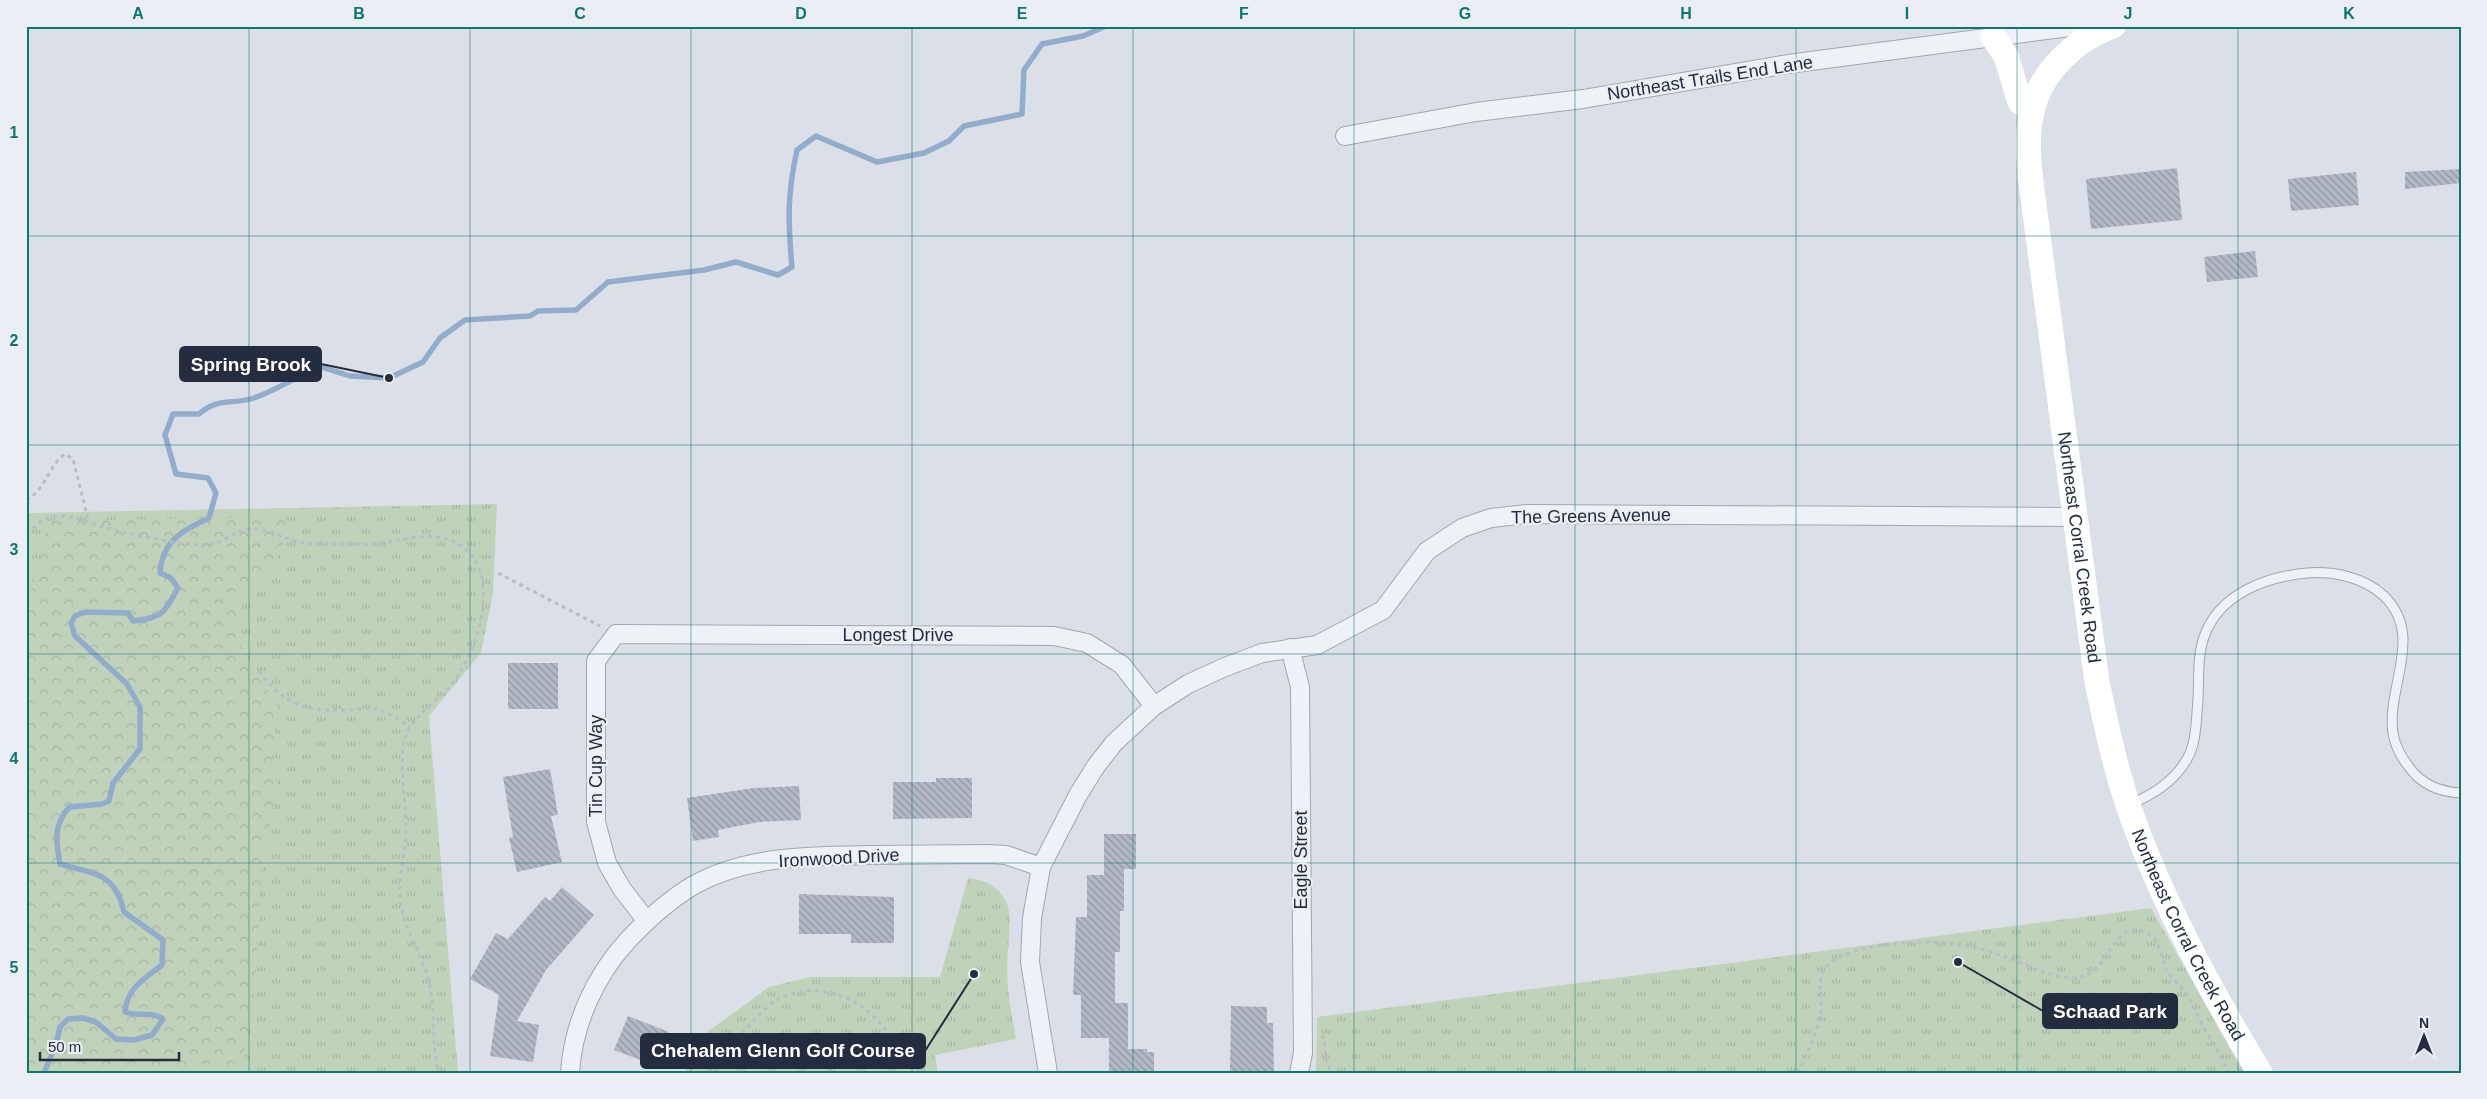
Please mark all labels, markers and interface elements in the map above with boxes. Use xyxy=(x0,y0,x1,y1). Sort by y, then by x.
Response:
text: A xyxy=(132,5,144,22)
text: B xyxy=(353,5,365,22)
text: C xyxy=(574,5,586,22)
text: D xyxy=(795,5,807,22)
text: E xyxy=(1017,5,1028,22)
text: F xyxy=(1239,5,1249,22)
text: G xyxy=(1459,5,1471,22)
text: H xyxy=(1680,5,1692,22)
text: I xyxy=(1905,5,1909,22)
text: J xyxy=(2124,5,2132,22)
text: K xyxy=(2343,5,2355,22)
street label: Northeast Trails End Lane xyxy=(1606,52,1814,104)
text: 1 xyxy=(10,124,19,141)
text: 2 xyxy=(10,332,19,349)
callout: Spring Brook xyxy=(180,347,321,381)
text: Spring Brook xyxy=(191,354,312,375)
street label: Northeast Corral Creek Road xyxy=(2054,430,2104,664)
street label: The Greens Avenue xyxy=(1511,505,1671,527)
text: 3 xyxy=(10,541,19,558)
street label: Longest Drive xyxy=(842,625,954,645)
street label: Tin Cup Way xyxy=(586,715,606,817)
text: 4 xyxy=(10,750,19,767)
street label: Eagle Street xyxy=(1291,810,1311,910)
street label: Northeast Corral Creek Road xyxy=(2128,826,2249,1044)
street label: Ironwood Drive xyxy=(778,845,900,871)
text: 5 xyxy=(10,959,19,976)
callout: Schaad Park xyxy=(2043,994,2177,1028)
text: Schaad Park xyxy=(2053,1001,2167,1022)
north arrow xyxy=(2400,1012,2450,1062)
text: N xyxy=(2419,1015,2429,1031)
scale bar xyxy=(40,1029,179,1061)
callout: Chehalem Glenn Golf Course xyxy=(641,1034,925,1068)
text: 50 m xyxy=(48,1038,81,1055)
text: Chehalem Glenn Golf Course xyxy=(651,1040,915,1061)

